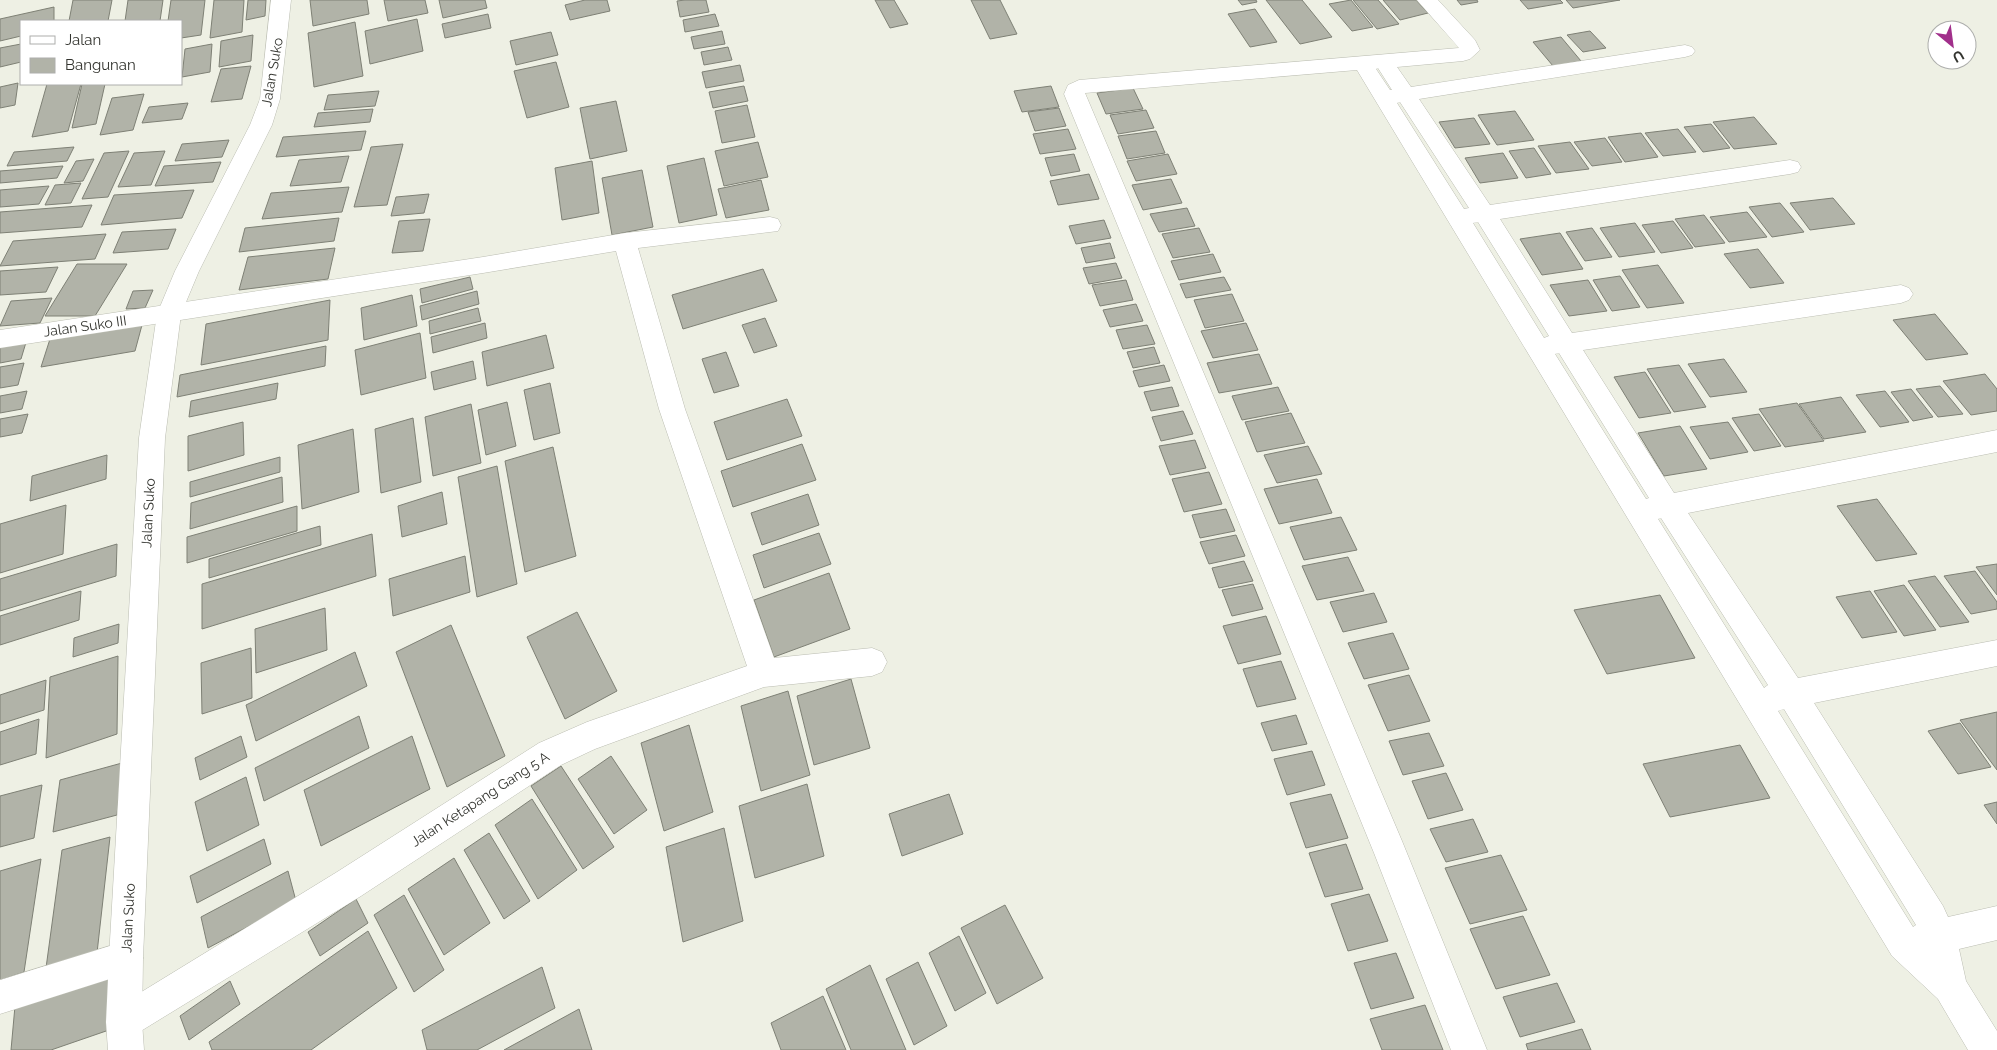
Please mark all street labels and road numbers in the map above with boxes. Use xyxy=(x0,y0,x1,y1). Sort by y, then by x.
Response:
street label: Jalan Suko xyxy=(258,36,286,108)
street label: Jalan Suko III xyxy=(42,312,128,340)
street label: Jalan Suko xyxy=(138,478,158,548)
street label: Jalan Ketapang Gang 5 A xyxy=(408,748,552,850)
street label: Jalan Suko xyxy=(118,883,138,953)

